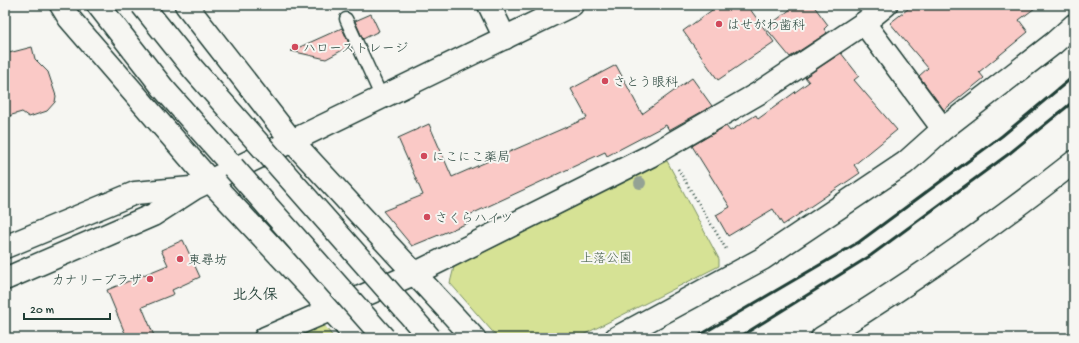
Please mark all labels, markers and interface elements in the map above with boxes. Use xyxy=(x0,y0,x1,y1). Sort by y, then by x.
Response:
marker: はせがわ歯科 xyxy=(714,19,724,29)
place label: はせがわ歯科 xyxy=(727,19,805,34)
marker: ハローストレージ xyxy=(290,42,300,52)
place label: ハローストレージ xyxy=(303,42,408,57)
marker: さとう眼科 xyxy=(600,76,610,86)
place label: さとう眼科 xyxy=(613,76,678,91)
place label: にこにこ薬局 xyxy=(432,150,510,166)
marker: にこにこ薬局 xyxy=(419,151,429,161)
marker: さくらハイツ xyxy=(422,212,432,222)
place label: さくらハイツ xyxy=(435,212,513,227)
park label: 上落公園 xyxy=(580,251,632,267)
place label: 東尋坊 xyxy=(188,253,227,269)
marker: 東尋坊 xyxy=(175,254,185,264)
place label: カナリープラザ xyxy=(52,274,142,289)
marker: カナリープラザ xyxy=(145,274,155,284)
district label: 北久保 xyxy=(232,286,278,305)
scale bar xyxy=(24,295,110,321)
text: 20 m xyxy=(30,304,55,318)

